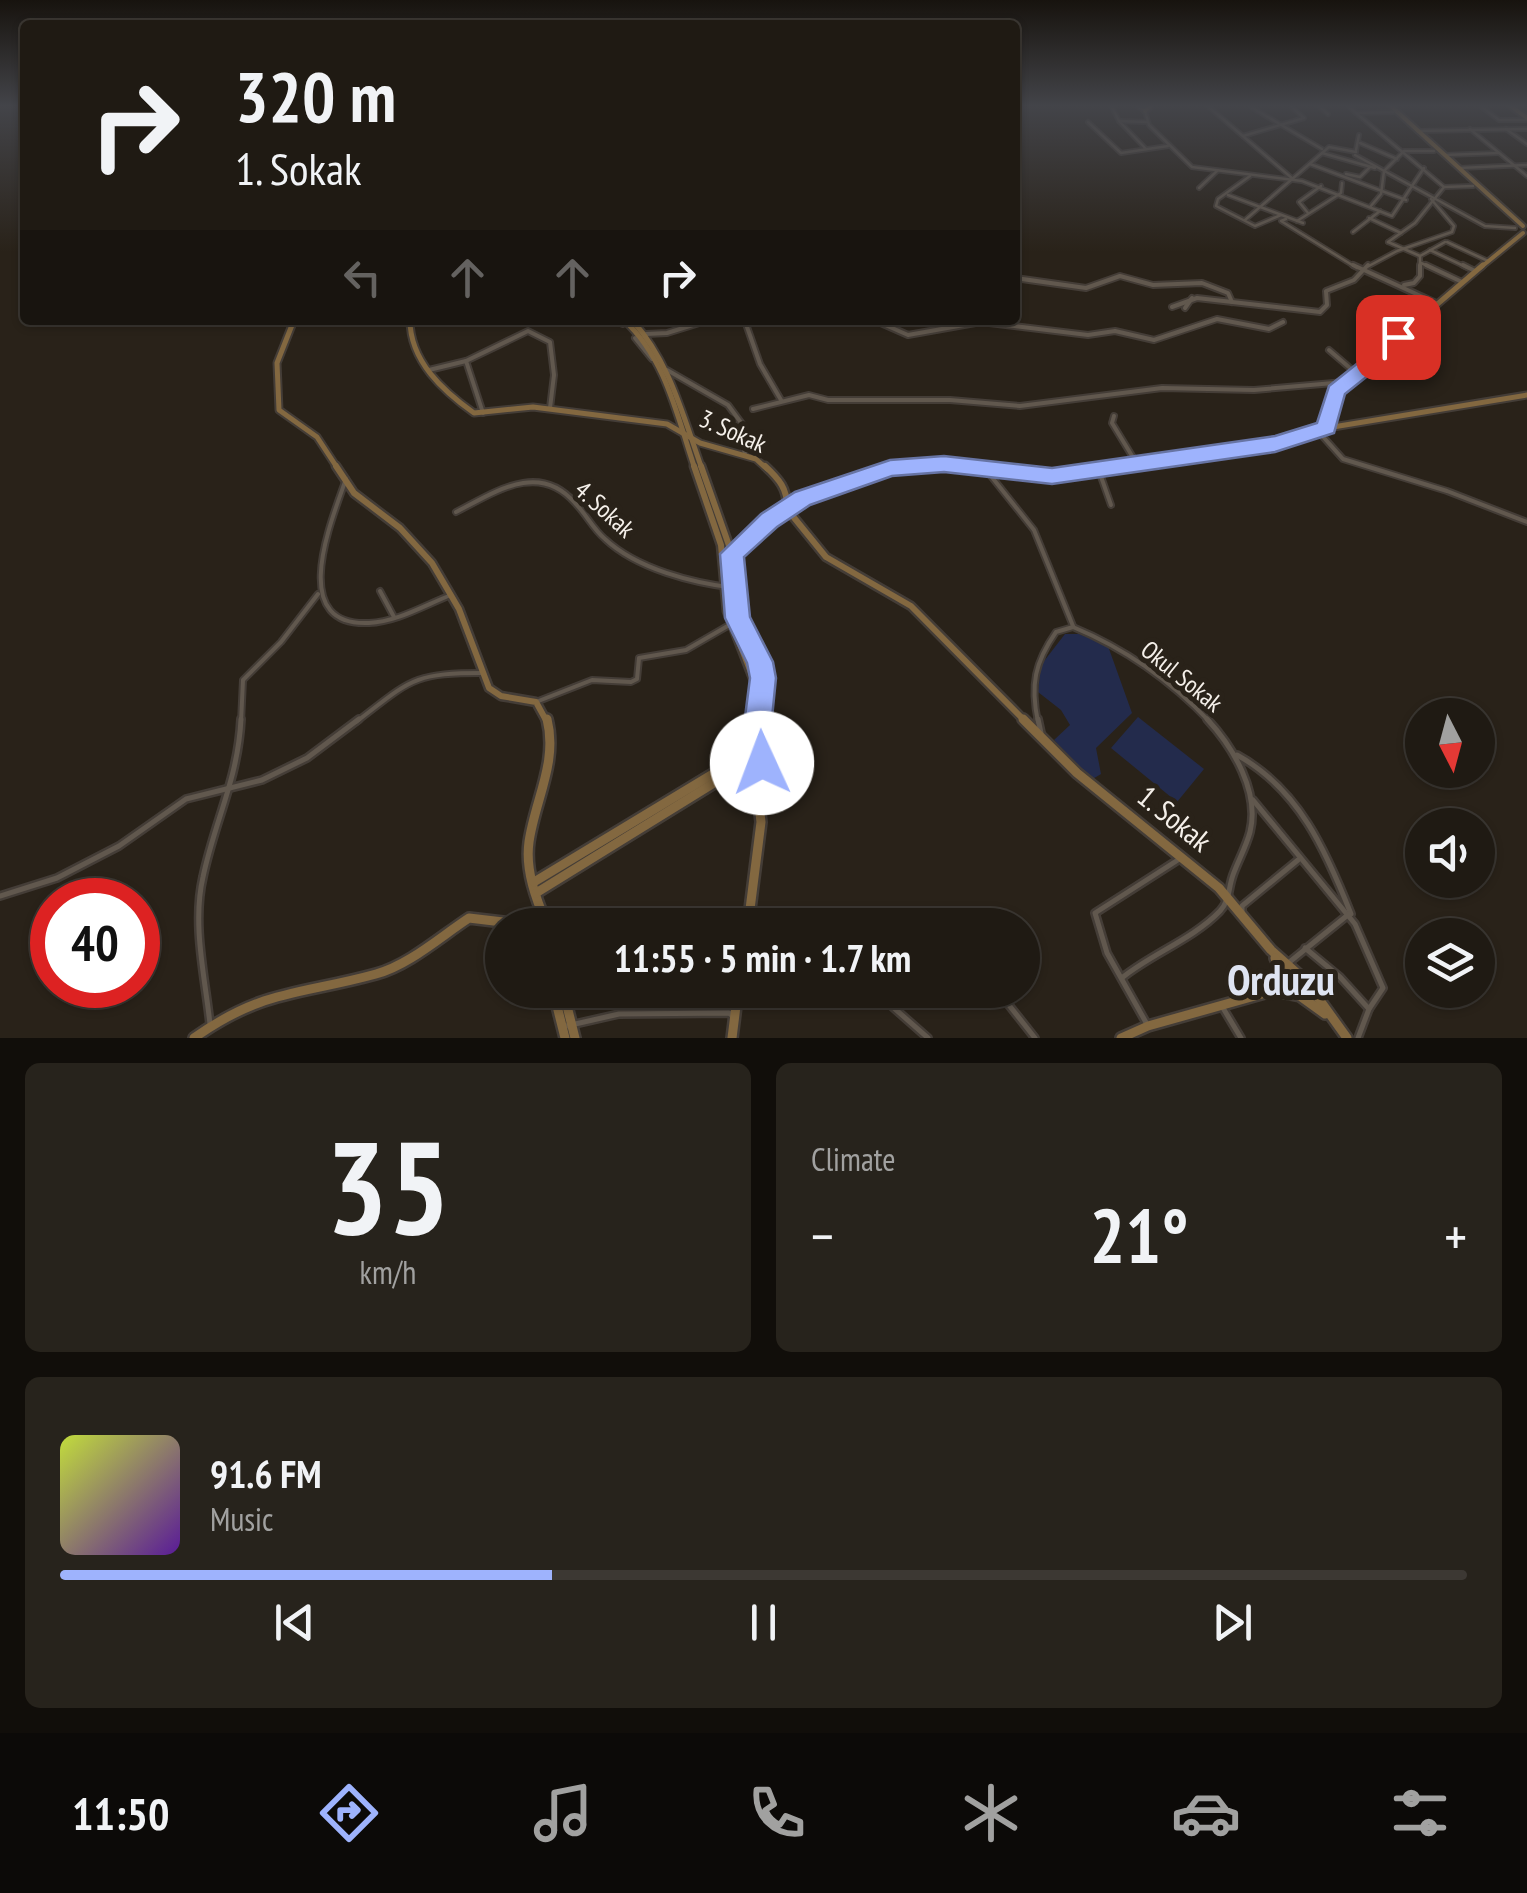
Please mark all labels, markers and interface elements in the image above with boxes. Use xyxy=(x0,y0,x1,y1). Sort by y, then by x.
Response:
text: 320 m xyxy=(235,51,396,141)
icon: right xyxy=(70,60,200,190)
text: 1. Sokak xyxy=(235,139,361,197)
icon: left xyxy=(335,250,390,305)
icon: ahead xyxy=(440,250,495,305)
icon: ahead xyxy=(545,250,600,305)
icon: right xyxy=(650,250,705,305)
pin xyxy=(1356,295,1441,380)
icon: arrive xyxy=(1371,310,1426,365)
street label: 3. Sokak xyxy=(694,402,772,460)
street label: 4. Sokak xyxy=(568,474,642,545)
street label: Okul Sokak xyxy=(1135,633,1230,719)
north arrow xyxy=(1405,698,1495,788)
map controls xyxy=(1405,698,1495,1008)
position arrow xyxy=(710,711,814,815)
street label: 1. Sokak xyxy=(1130,776,1220,860)
button: sound xyxy=(1405,808,1495,898)
speed limit sign: 40 xyxy=(30,878,160,1008)
button: layers xyxy=(1405,918,1495,1008)
text: 11:55 · 5 min · 1.7 km xyxy=(614,933,911,982)
district label: Orduzu xyxy=(1227,952,1335,1007)
text: 35 xyxy=(326,1102,450,1270)
text: Climate xyxy=(811,1138,895,1180)
text: 21° xyxy=(1089,1187,1189,1284)
text: − xyxy=(811,1200,834,1271)
text: + xyxy=(1444,1200,1467,1271)
text: km/h xyxy=(360,1251,416,1293)
text: 91.6 FM xyxy=(210,1449,322,1498)
text: Music xyxy=(210,1498,273,1540)
icon: previous xyxy=(267,1595,322,1650)
icon: pause xyxy=(736,1595,791,1650)
icon: next xyxy=(1205,1595,1260,1650)
icon: directions xyxy=(314,1778,384,1848)
icon: music xyxy=(528,1778,598,1848)
icon: phone xyxy=(742,1778,812,1848)
icon: climate xyxy=(956,1778,1026,1848)
icon: car xyxy=(1171,1778,1241,1848)
icon: filters xyxy=(1385,1778,1455,1848)
text: 11:50 xyxy=(72,1784,169,1842)

